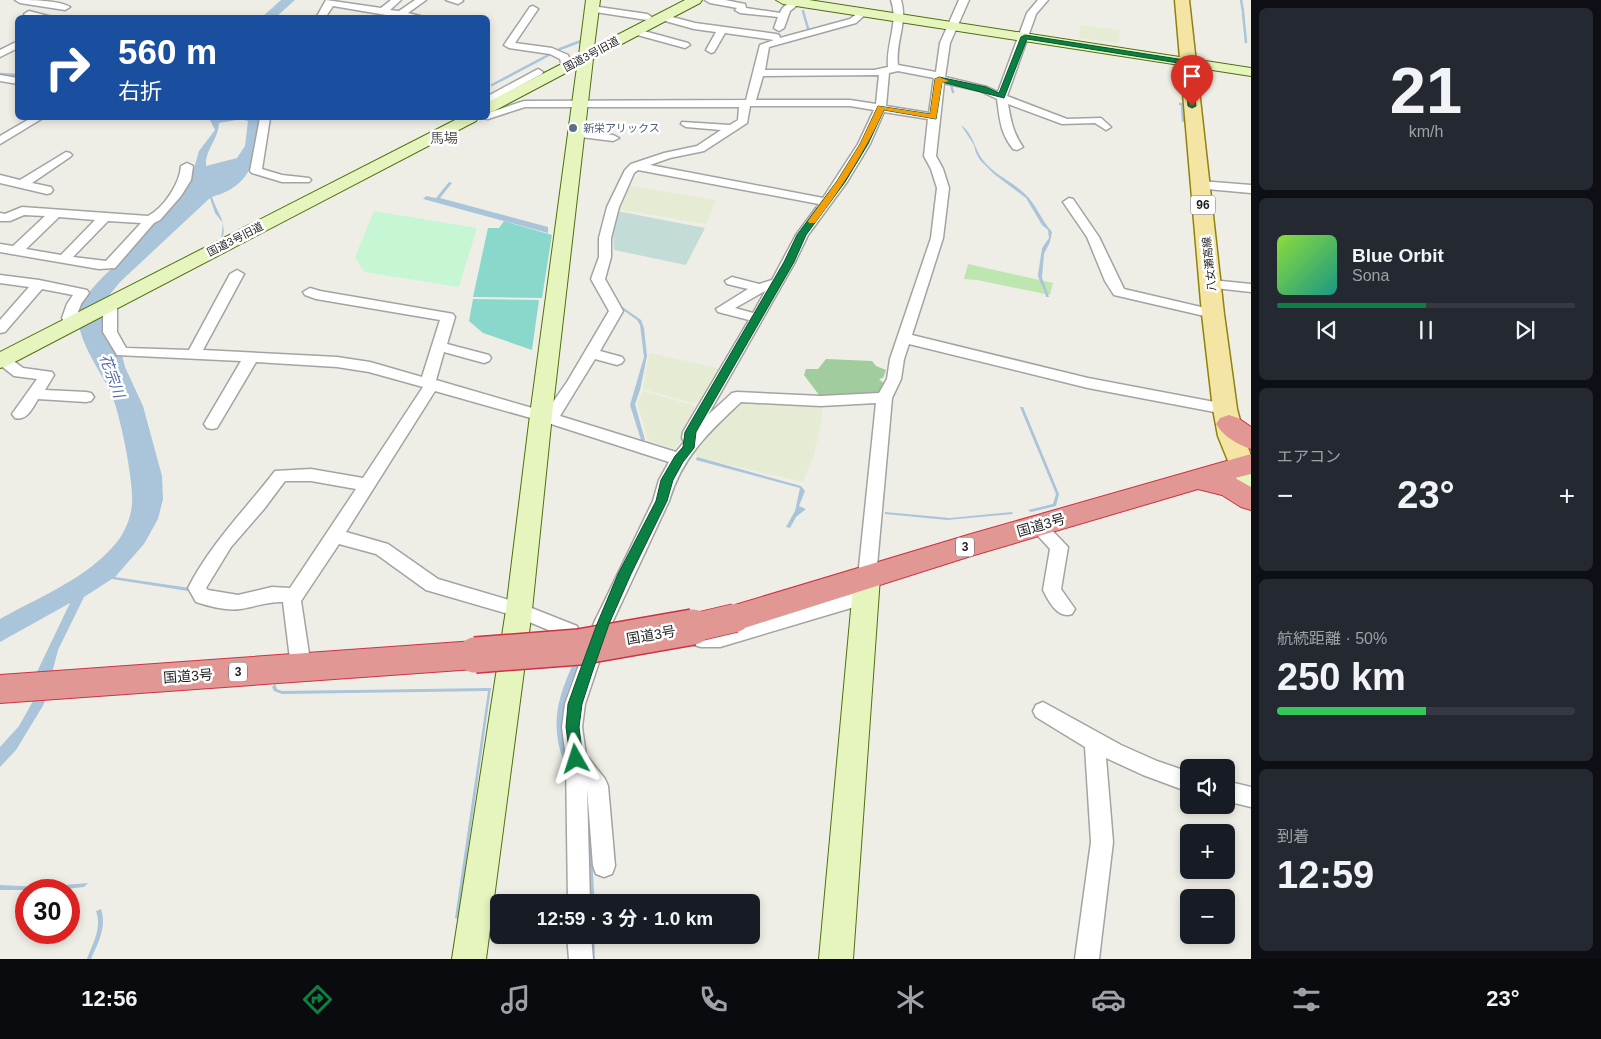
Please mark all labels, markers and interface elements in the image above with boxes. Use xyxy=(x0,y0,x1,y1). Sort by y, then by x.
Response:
text: 560 m xyxy=(118,32,217,71)
street label: 国道3号旧道 xyxy=(561,34,621,74)
icon: right xyxy=(35,35,100,100)
text: 21 xyxy=(1390,54,1462,127)
pin xyxy=(1171,55,1213,106)
icon: arrive xyxy=(1178,62,1206,90)
text: 右折 xyxy=(118,79,162,104)
marker: 新栄アリックス xyxy=(567,122,579,134)
place label: 新栄アリックス xyxy=(583,122,660,134)
text: km/h xyxy=(1409,123,1443,140)
district label: 馬場 xyxy=(430,130,458,146)
road number: 96 xyxy=(1190,196,1216,214)
street label: 国道3号旧道 xyxy=(205,220,265,258)
street label: 八女瀬高線 xyxy=(1200,236,1218,292)
text: Blue Orbit xyxy=(1352,245,1444,266)
text: Sona xyxy=(1352,267,1389,284)
icon: previous xyxy=(1313,316,1341,344)
icon: pause xyxy=(1412,316,1440,344)
icon: next xyxy=(1511,316,1539,344)
water label: 花宗川 xyxy=(97,352,129,402)
text: エアコン xyxy=(1277,448,1341,465)
text: 23° xyxy=(1397,474,1455,516)
text: − xyxy=(1277,480,1293,511)
text: + xyxy=(1559,480,1575,511)
street label: 国道3号 xyxy=(1015,510,1067,540)
road number: 3 xyxy=(956,538,974,556)
street label: 国道3号 xyxy=(625,623,677,647)
text: 航続距離 · 50% xyxy=(1277,630,1387,647)
text: 250 km xyxy=(1277,656,1406,698)
road number: 3 xyxy=(229,662,247,682)
street label: 国道3号 xyxy=(163,666,213,686)
position arrow xyxy=(549,732,601,784)
map controls xyxy=(1180,759,1235,944)
button: sound xyxy=(1180,759,1235,814)
button: + xyxy=(1180,824,1235,879)
text: 到着 xyxy=(1277,828,1309,845)
text: 12:59 xyxy=(1277,854,1374,896)
speed limit sign: 30 xyxy=(15,879,80,944)
button: − xyxy=(1180,889,1235,944)
text: 12:59 · 3 分 · 1.0 km xyxy=(537,908,713,929)
icon: directions xyxy=(300,982,335,1017)
icon: music xyxy=(498,982,533,1017)
icon: phone xyxy=(696,982,731,1017)
icon: climate xyxy=(893,982,928,1017)
icon: car xyxy=(1091,982,1126,1017)
icon: filters xyxy=(1289,982,1324,1017)
text: 12:56 xyxy=(81,986,138,1011)
text: 23° xyxy=(1486,986,1520,1011)

